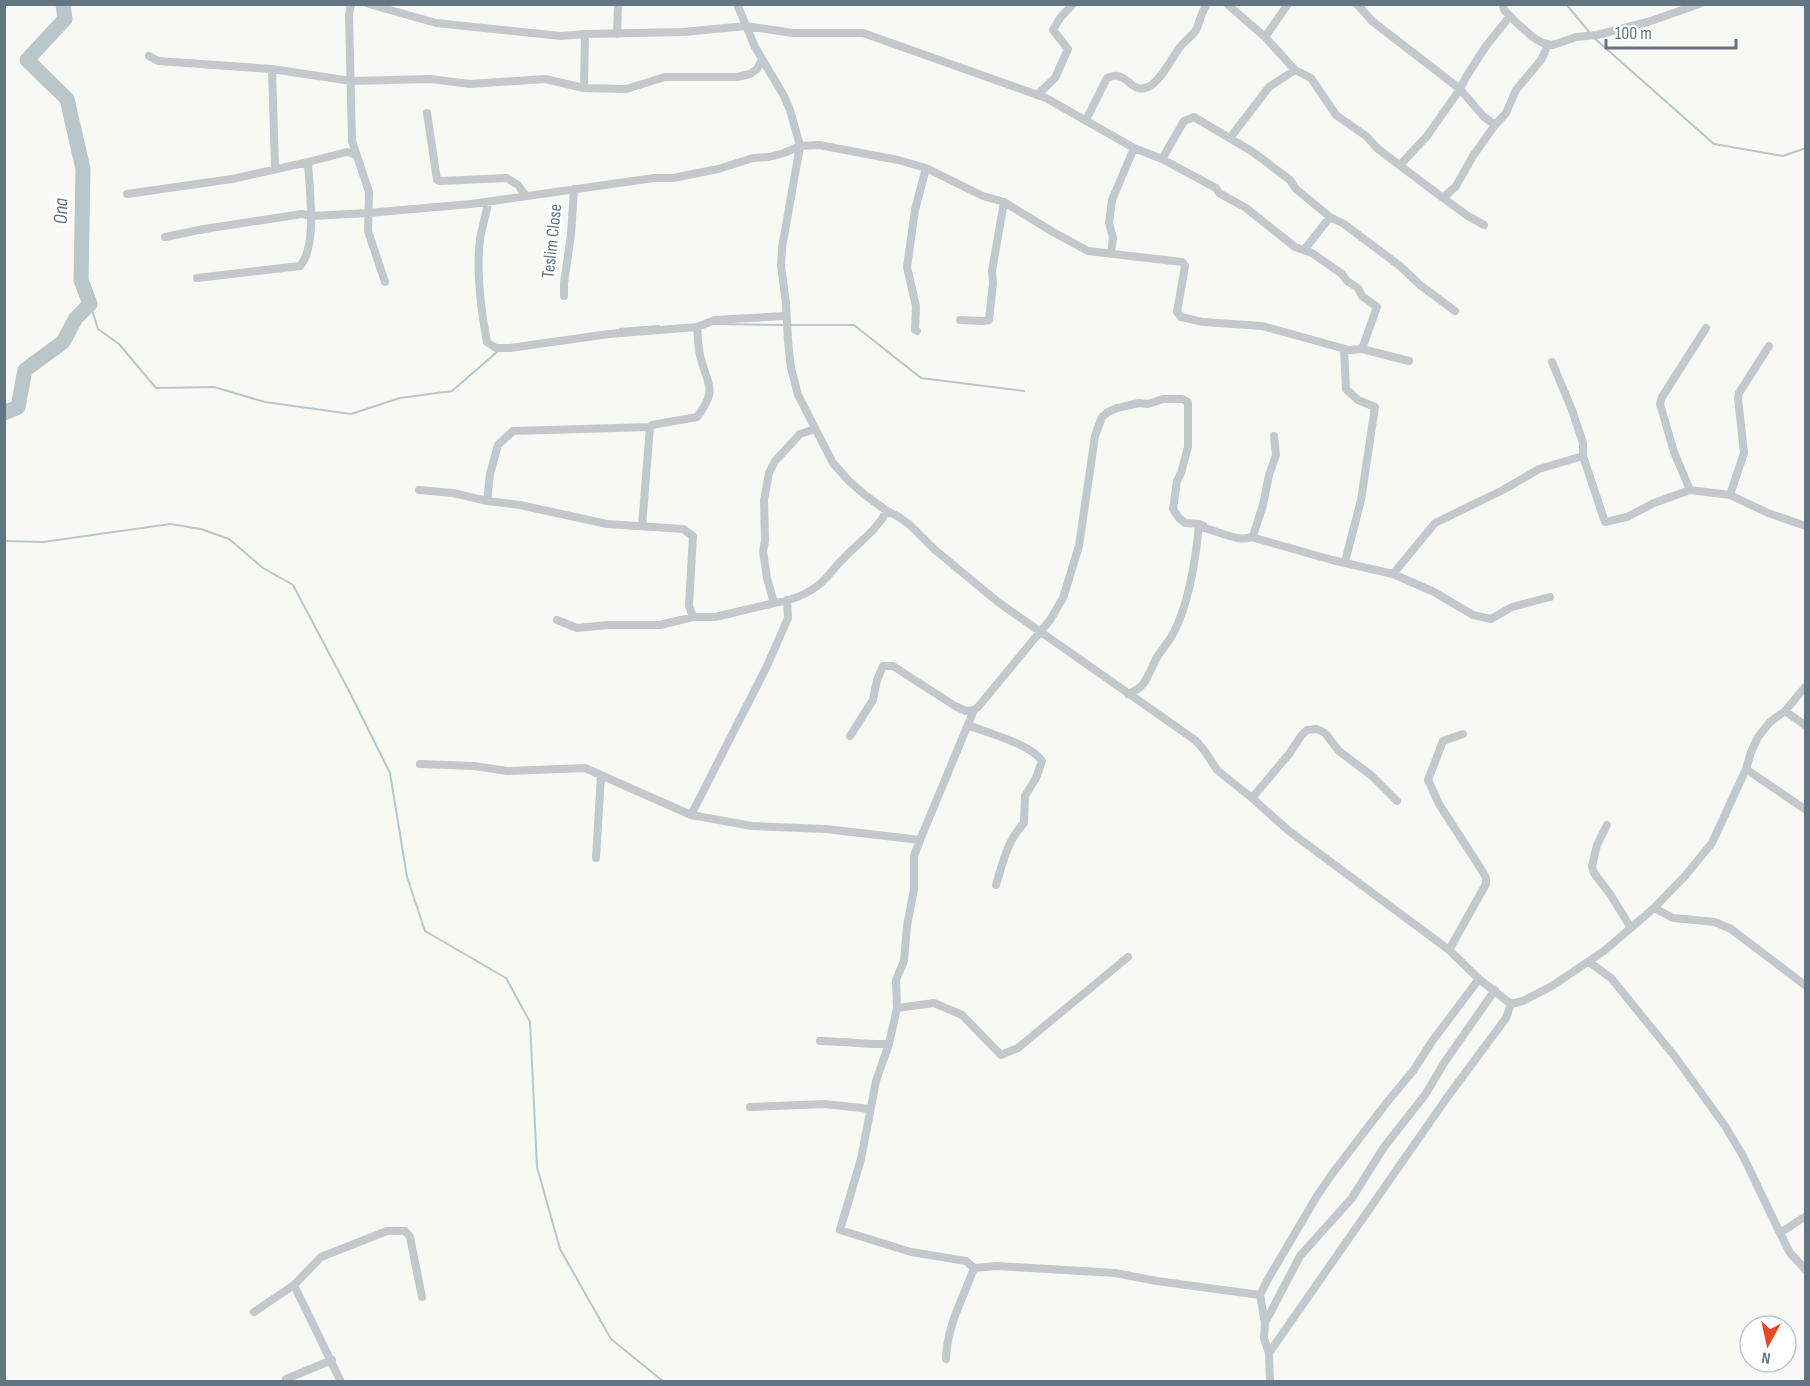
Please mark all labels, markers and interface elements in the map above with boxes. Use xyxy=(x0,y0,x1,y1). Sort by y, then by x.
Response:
scale bar xyxy=(1606,12,1736,50)
text: 100 m xyxy=(1615,23,1652,44)
water label: Ona xyxy=(49,198,73,224)
street label: Teslim Close xyxy=(538,203,566,279)
north arrow xyxy=(1738,1314,1798,1374)
text: N xyxy=(1761,1347,1772,1367)

